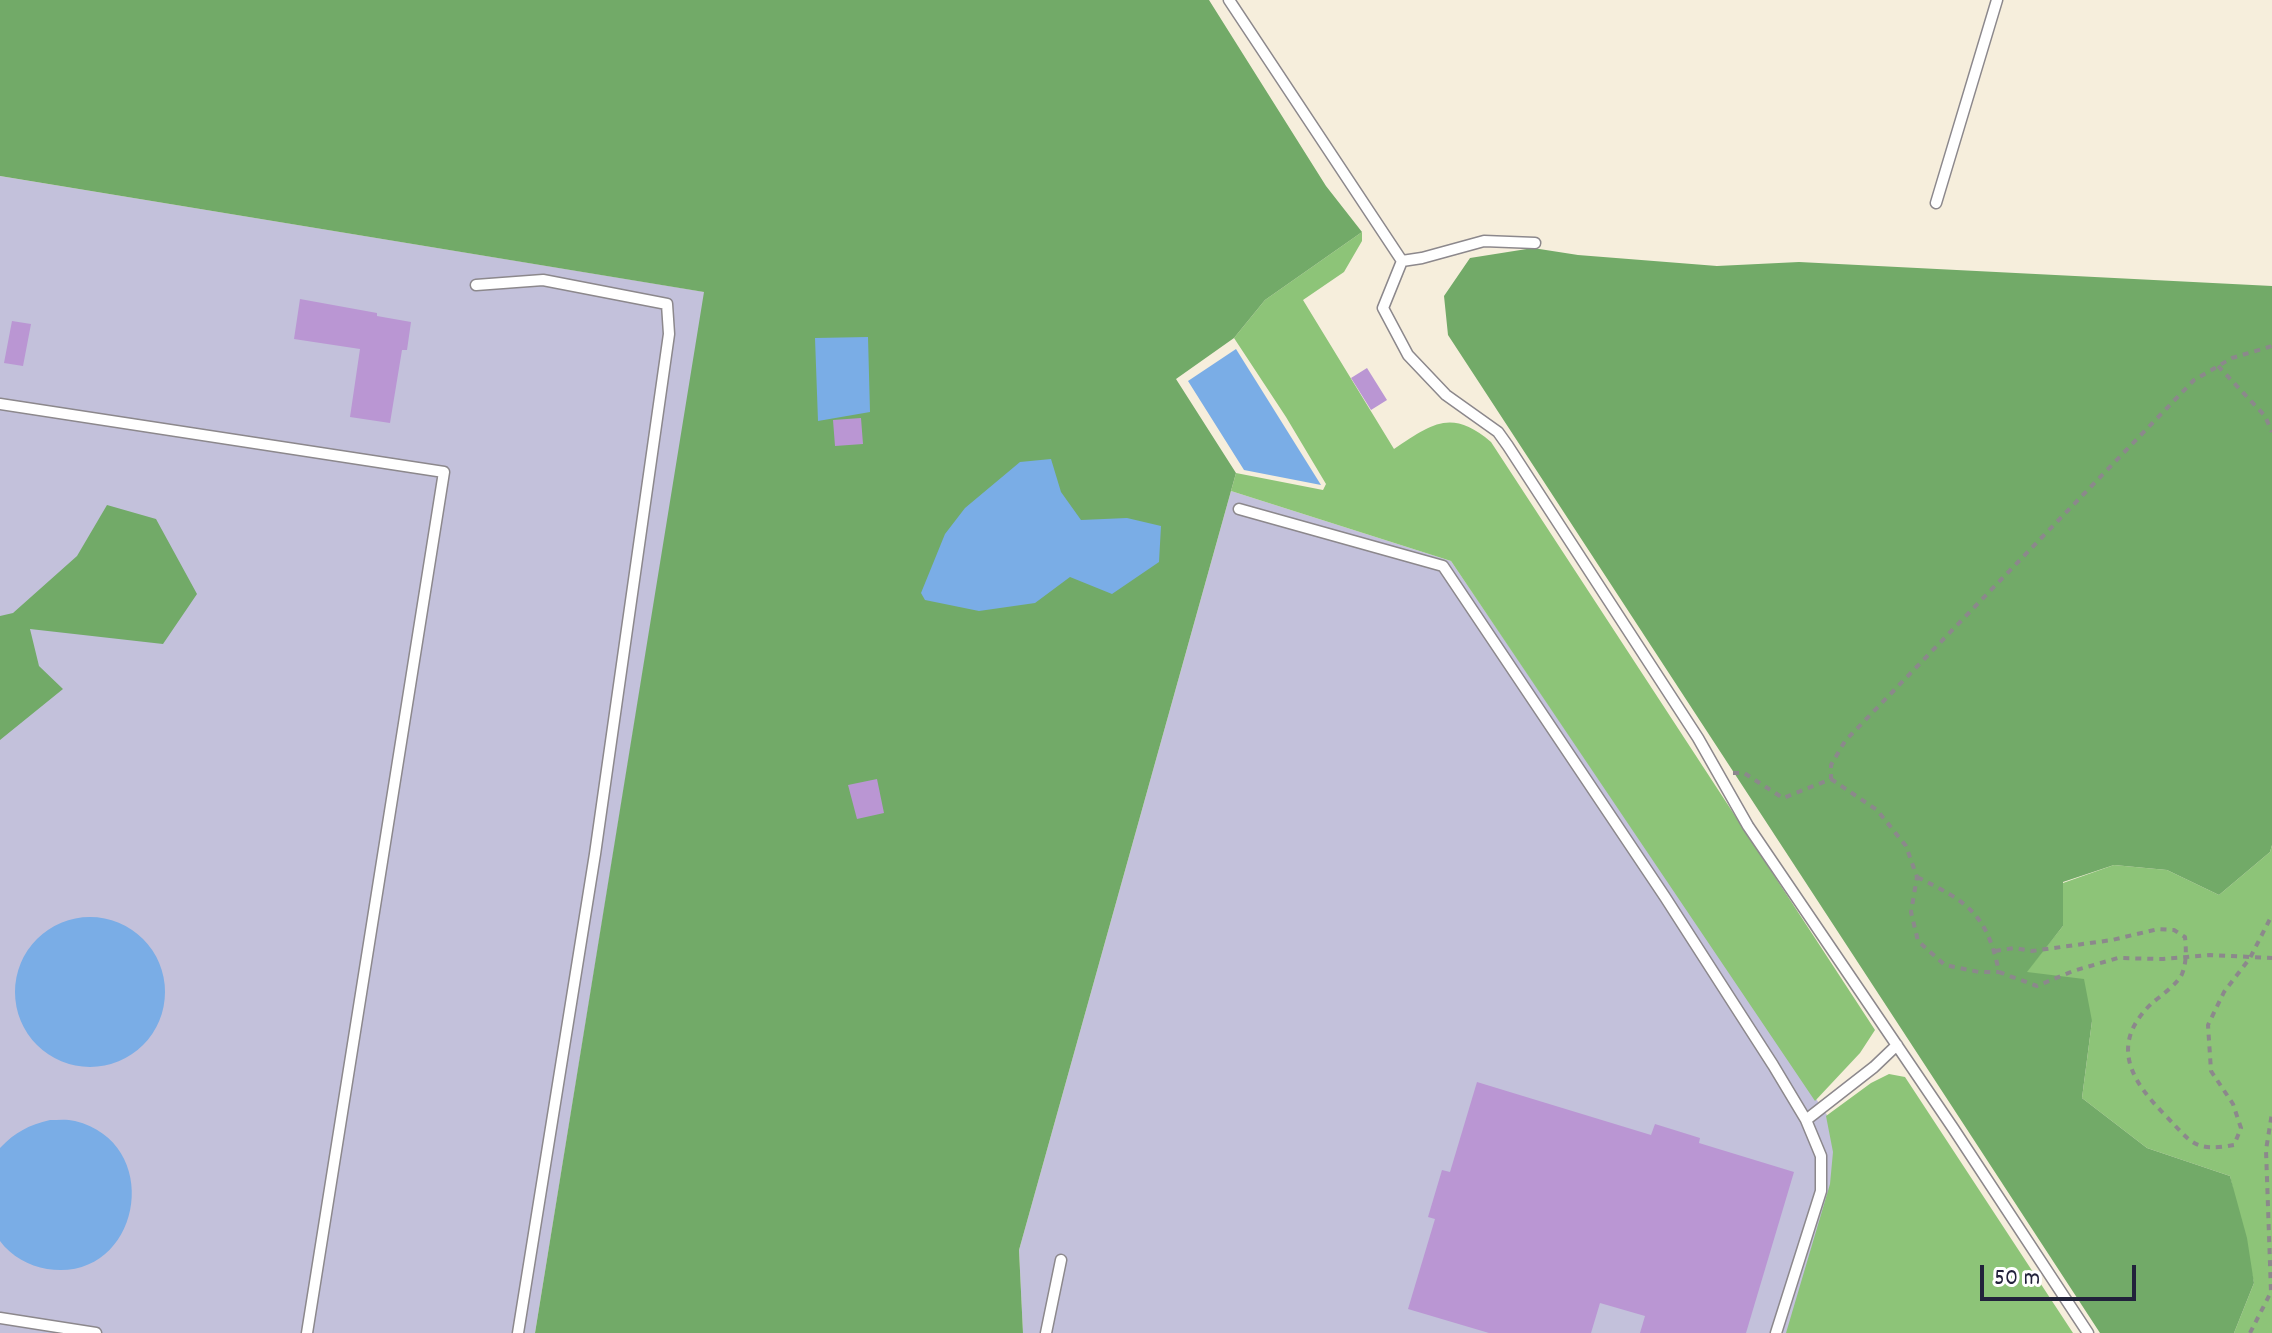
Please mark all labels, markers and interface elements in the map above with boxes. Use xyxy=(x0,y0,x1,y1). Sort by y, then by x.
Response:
scale bar xyxy=(1984,1249,2140,1299)
text: 50 m xyxy=(1994,1262,2040,1296)

